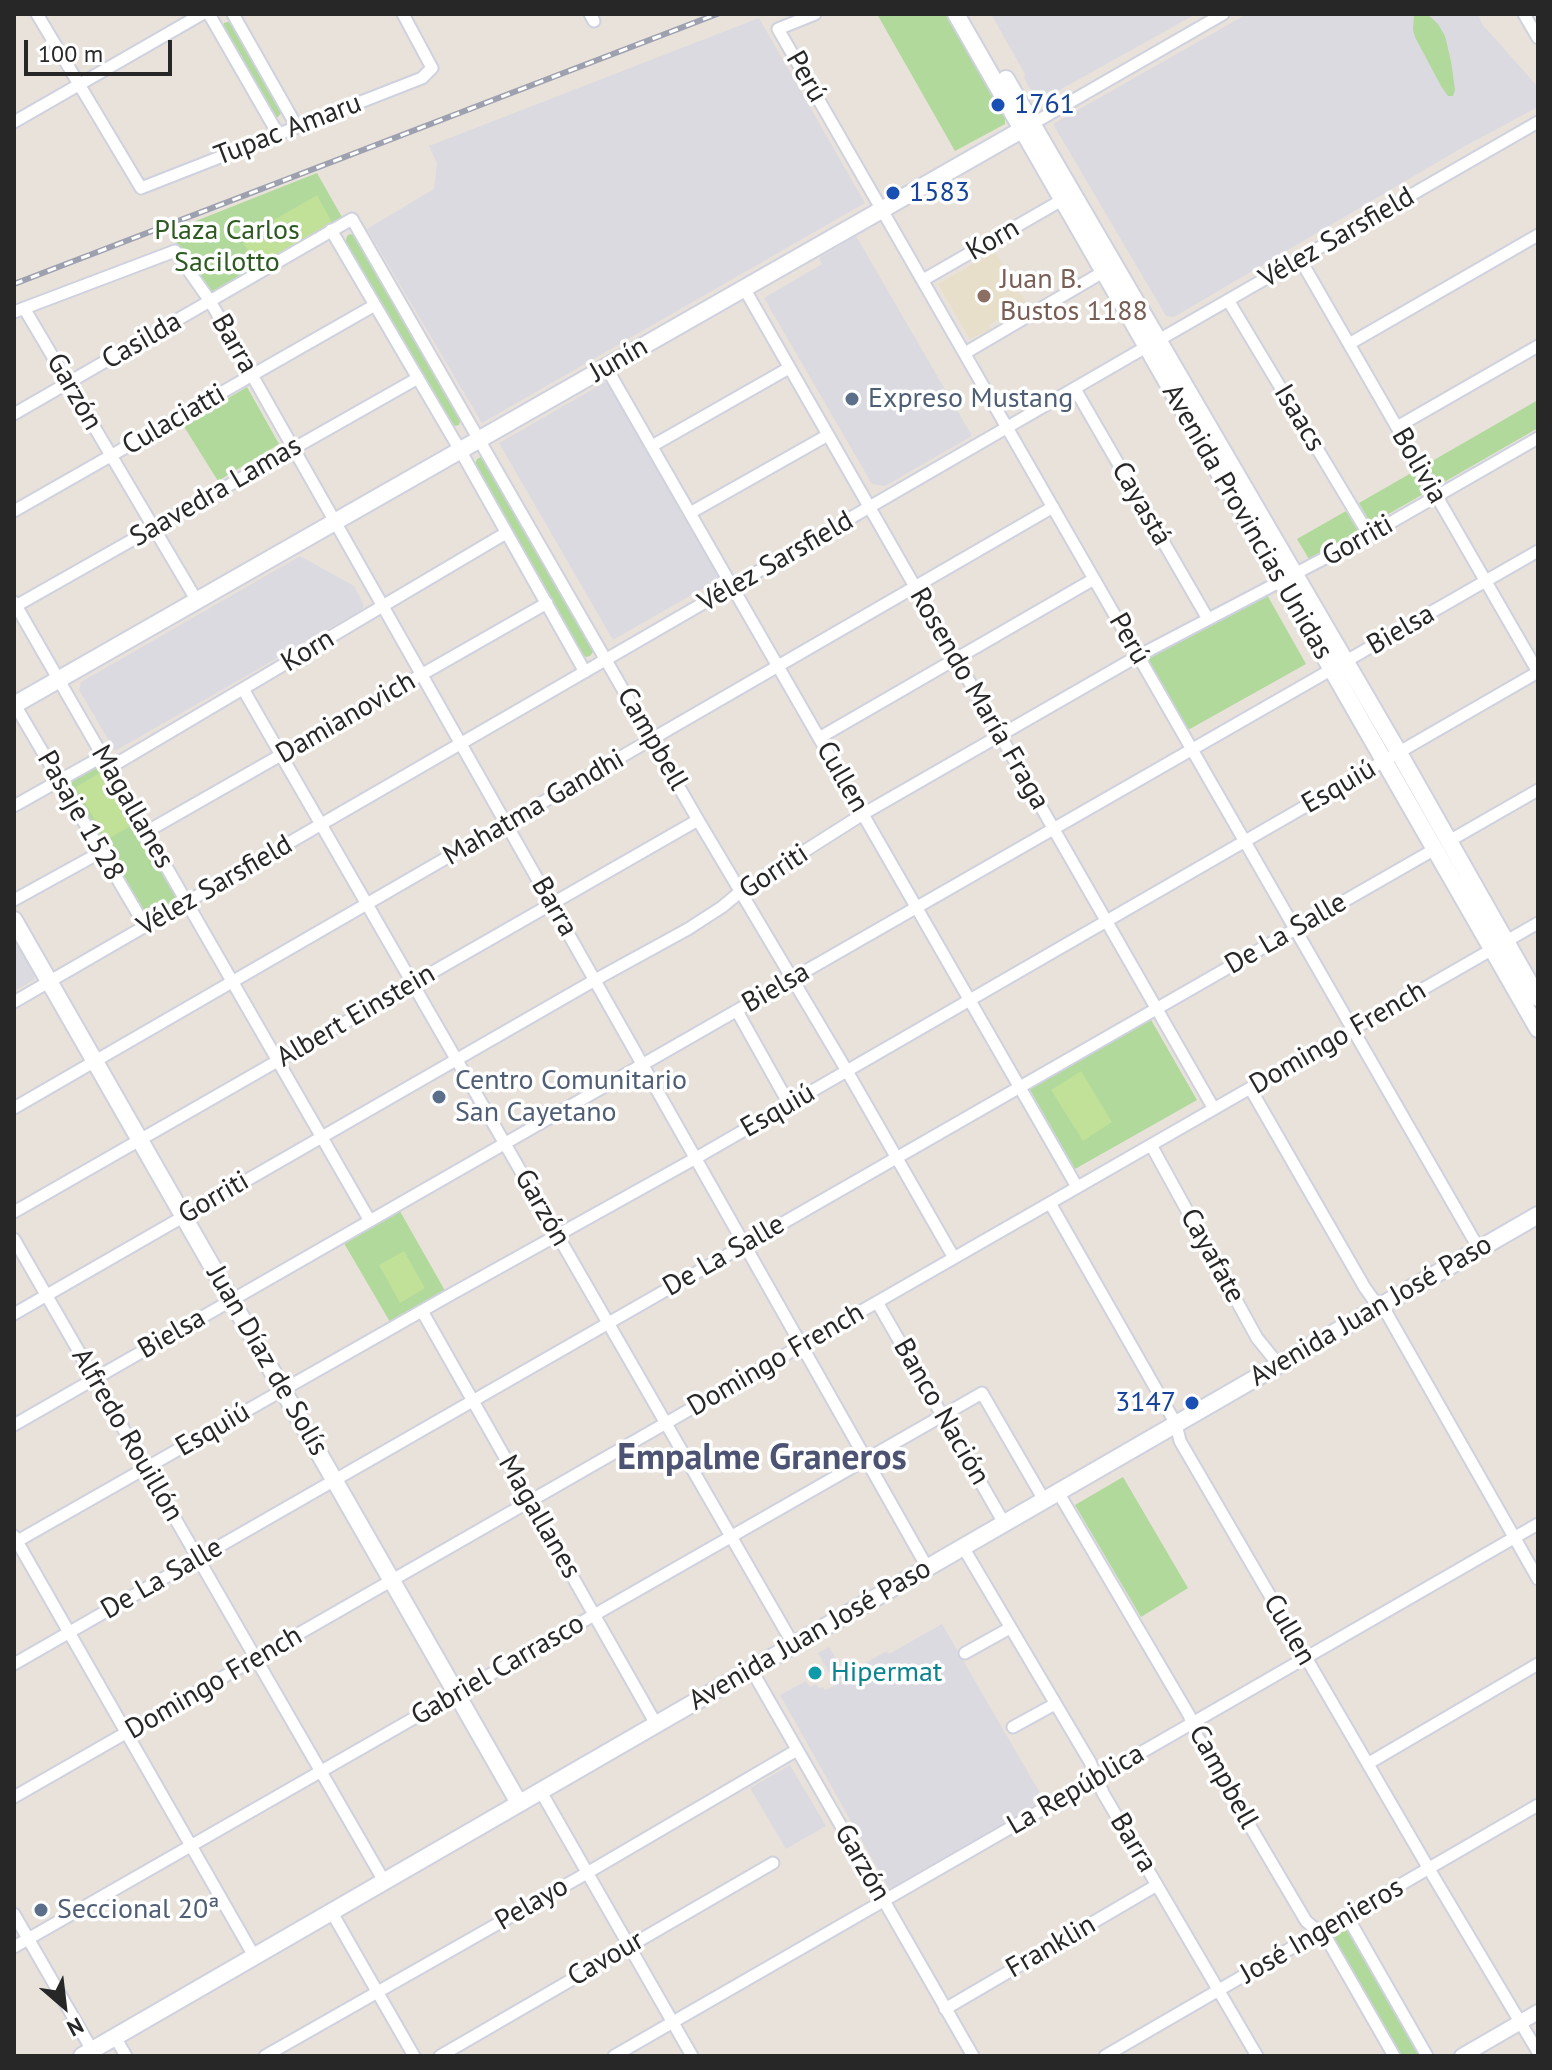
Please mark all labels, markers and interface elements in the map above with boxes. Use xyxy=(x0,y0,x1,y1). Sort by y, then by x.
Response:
scale bar xyxy=(28,24,176,74)
text: 100 m xyxy=(38,38,103,69)
street label: Perú xyxy=(778,45,834,109)
street label: Tupac Amaru xyxy=(210,87,366,173)
place label: 1761 xyxy=(1014,88,1075,122)
marker: 1761 xyxy=(989,96,1007,114)
place label: 1583 xyxy=(909,176,970,210)
street label: Vélez Sarsfield xyxy=(1254,180,1420,296)
marker: 1583 xyxy=(884,184,902,202)
street label: Korn xyxy=(961,212,1025,268)
park label: Plaza Carlos Sacilotto xyxy=(154,214,300,280)
place label: Juan B. Bustos 1188 xyxy=(1000,263,1148,329)
marker: Juan B. Bustos 1188 xyxy=(975,287,993,305)
street label: Casilda xyxy=(96,305,188,377)
street label: Barra xyxy=(204,308,264,380)
street label: Junín xyxy=(584,330,654,390)
street label: Garzón xyxy=(39,348,109,436)
street label: Culaciatti xyxy=(117,377,231,463)
street label: Avenida Provincias Unidas xyxy=(1154,378,1340,666)
street label: Isaacs xyxy=(1266,378,1332,458)
place label: Expreso Mustang xyxy=(868,382,1073,416)
marker: Expreso Mustang xyxy=(843,390,861,408)
street label: Bolivia xyxy=(1384,422,1454,510)
street label: Saavedra Lamas xyxy=(124,429,308,555)
street label: Cayastá xyxy=(1104,456,1178,552)
street label: Vélez Sarsfield xyxy=(693,504,859,620)
street label: Gorriti xyxy=(1317,508,1399,574)
street label: Rosendo María Fraga xyxy=(902,582,1056,816)
street label: Bielsa xyxy=(1361,597,1441,663)
street label: Perú xyxy=(1101,607,1157,671)
street label: Korn xyxy=(276,622,340,680)
street label: Damianovich xyxy=(270,665,422,771)
street label: Campbell xyxy=(609,682,695,796)
street label: Cullen xyxy=(808,735,876,819)
street label: Magallanes xyxy=(83,739,181,875)
street label: Mahatma Gandhi xyxy=(438,743,630,873)
street label: Pasaje 1528 xyxy=(29,745,131,887)
street label: Esquiú xyxy=(1296,753,1382,821)
street label: Vélez Sarsfield xyxy=(132,828,298,944)
street label: Gorriti xyxy=(733,837,815,907)
street label: Barra xyxy=(524,871,584,943)
street label: De La Salle xyxy=(1219,886,1353,982)
street label: Bielsa xyxy=(736,955,816,1021)
street label: Albert Einstein xyxy=(271,957,441,1075)
street label: Domingo French xyxy=(1244,974,1432,1102)
place label: Centro Comunitario San Cayetano xyxy=(455,1064,687,1130)
street label: Esquiú xyxy=(735,1077,821,1145)
marker: Centro Comunitario San Cayetano xyxy=(430,1088,448,1106)
street label: Garzón xyxy=(507,1164,577,1252)
street label: Gorriti xyxy=(173,1165,255,1231)
street label: Cayafate xyxy=(1172,1203,1252,1309)
street label: De La Salle xyxy=(657,1208,791,1304)
street label: Avenida Juan José Paso xyxy=(1244,1228,1498,1394)
street label: Juan Díaz de Solís xyxy=(199,1260,335,1462)
street label: Domingo French xyxy=(682,1296,870,1424)
street label: Bielsa xyxy=(132,1301,212,1367)
street label: Banco Nación xyxy=(886,1333,996,1491)
street label: Alfredo Rouillón xyxy=(64,1342,190,1528)
place label: 3147 xyxy=(1115,1386,1176,1420)
marker: 3147 xyxy=(1183,1394,1201,1412)
street label: Esquiú xyxy=(170,1396,256,1464)
district label: Empalme Graneros xyxy=(617,1437,907,1481)
street label: Magallanes xyxy=(490,1449,588,1585)
street label: De La Salle xyxy=(95,1531,229,1627)
street label: Avenida Juan José Paso xyxy=(683,1552,937,1718)
street label: Cullen xyxy=(1255,1588,1323,1672)
street label: Gabriel Carrasco xyxy=(406,1607,590,1733)
street label: Domingo French xyxy=(120,1619,308,1747)
place label: Hipermat xyxy=(831,1656,942,1690)
marker: Hipermat xyxy=(806,1664,824,1682)
street label: Campbell xyxy=(1181,1719,1265,1835)
street label: La República xyxy=(1002,1737,1150,1843)
street label: Barra xyxy=(1102,1807,1164,1879)
street label: Garzón xyxy=(827,1819,897,1907)
street label: Pelayo xyxy=(490,1870,574,1938)
street label: José Ingenieros xyxy=(1234,1871,1410,1991)
place label: Seccional 20ª xyxy=(57,1893,219,1927)
marker: Seccional 20ª xyxy=(32,1901,50,1919)
street label: Franklin xyxy=(1000,1908,1102,1986)
street label: Cavour xyxy=(562,1924,650,1994)
north arrow xyxy=(24,1966,104,2046)
text: N xyxy=(62,2011,88,2043)

